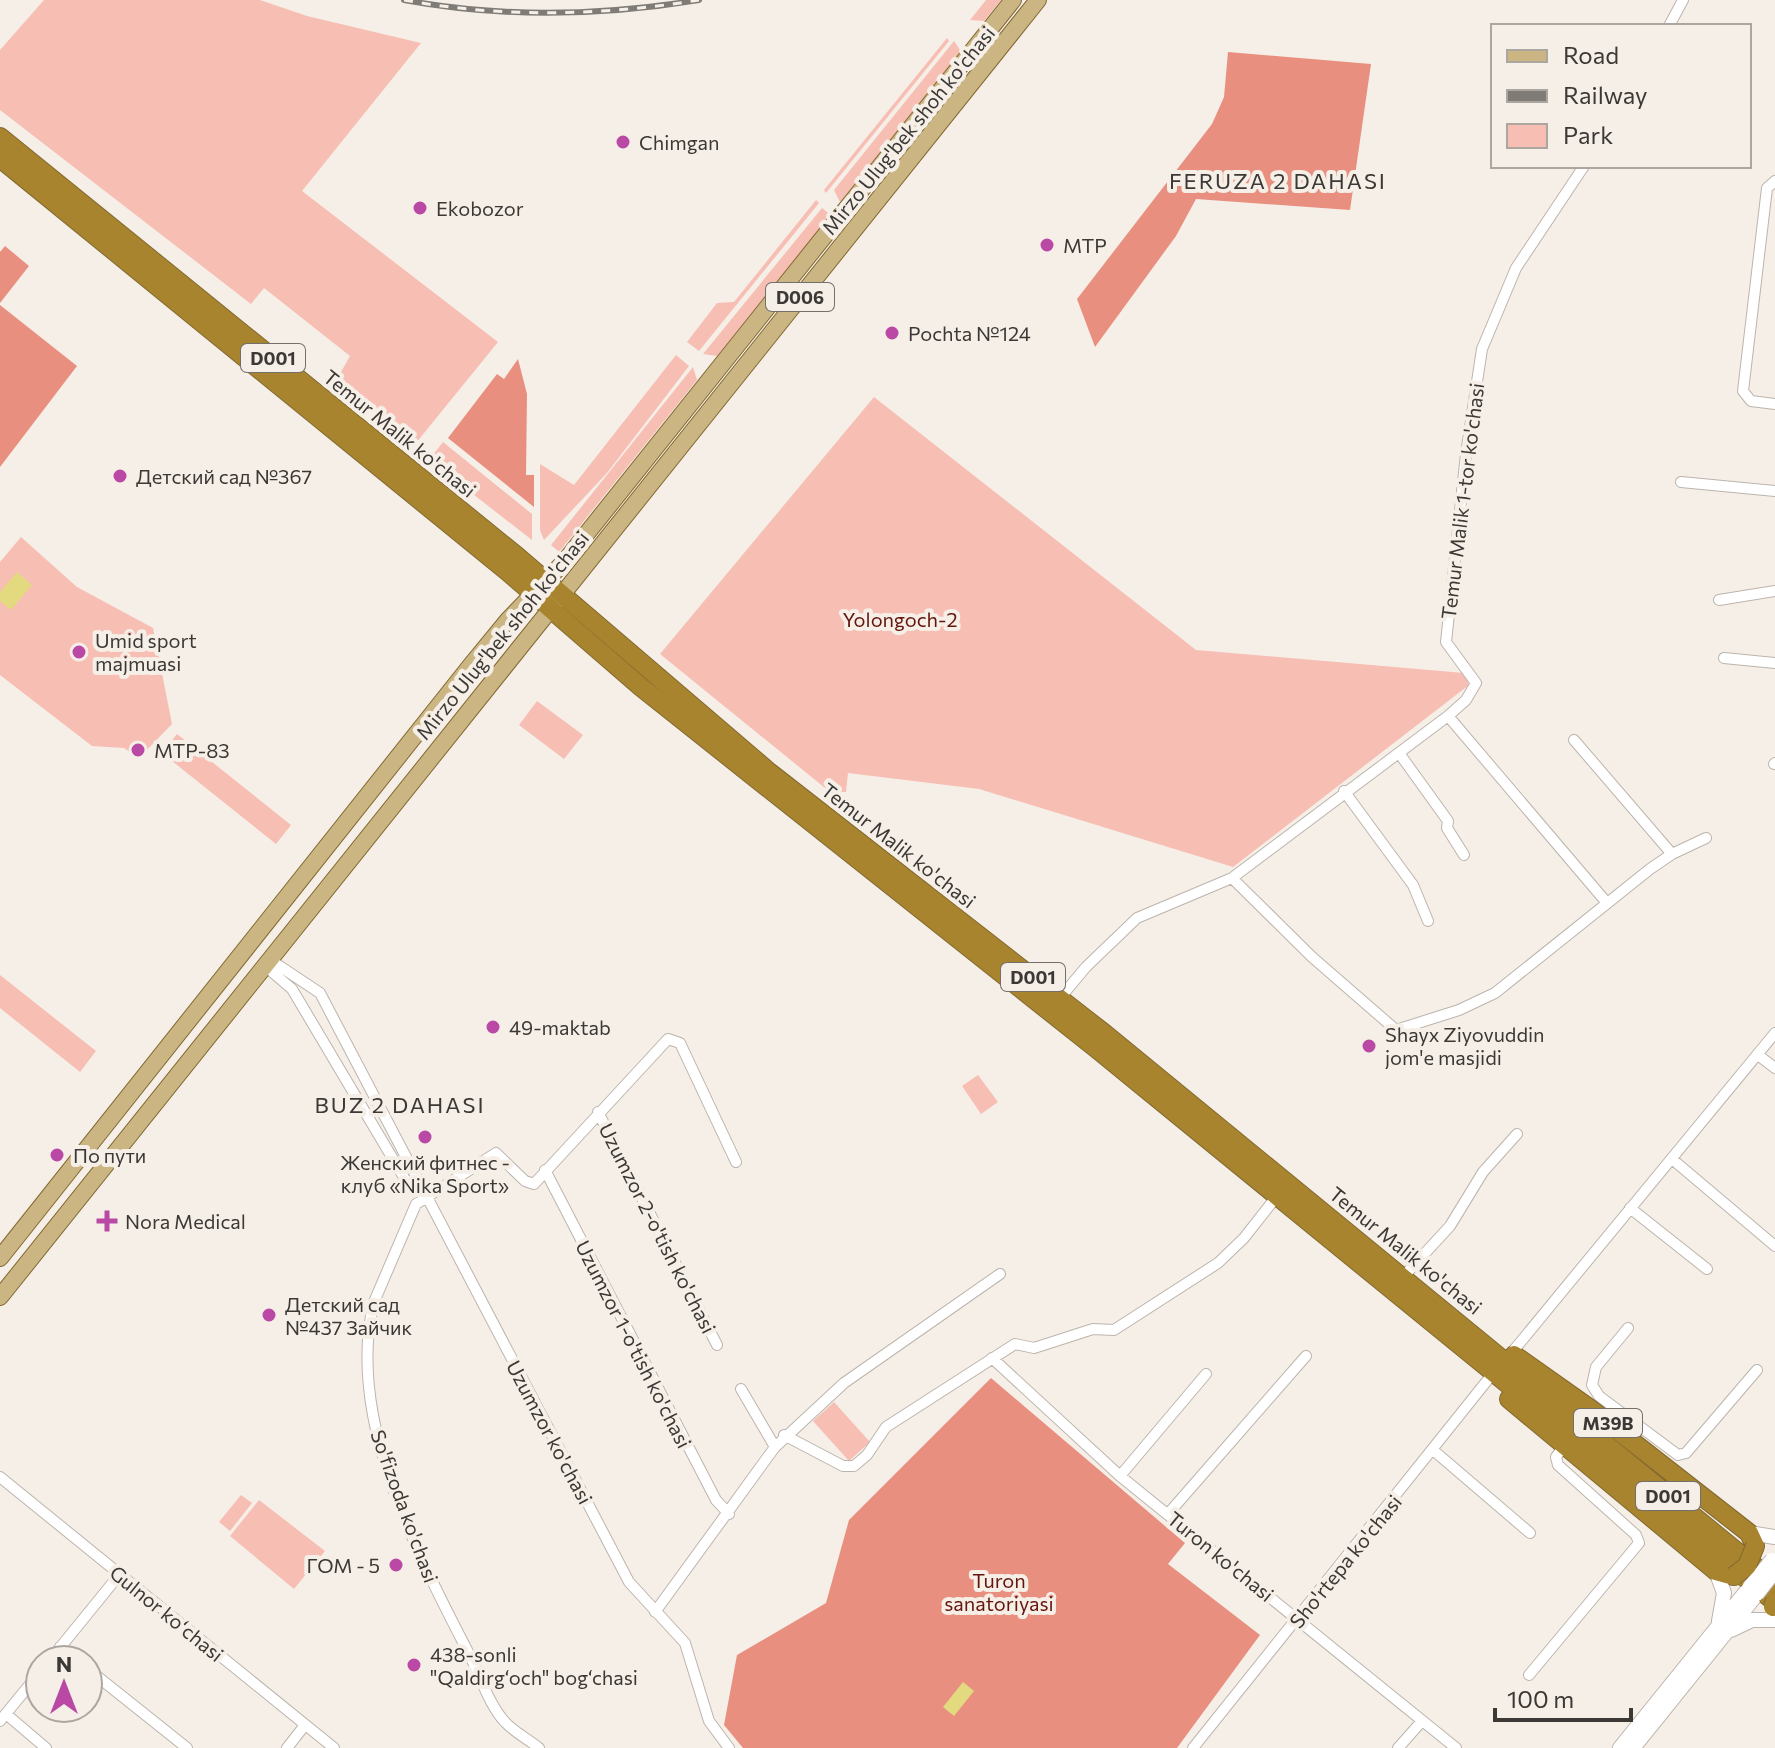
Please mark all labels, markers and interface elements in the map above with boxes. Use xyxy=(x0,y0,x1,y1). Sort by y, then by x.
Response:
street label: Mirzo Ulug'bek shoh ko'chasi xyxy=(817,21,999,239)
legend xyxy=(1491,24,1751,168)
text: Road xyxy=(1563,40,1619,69)
text: Railway xyxy=(1563,80,1648,109)
text: Park xyxy=(1563,120,1613,149)
place label: Chimgan xyxy=(639,130,719,154)
marker: Chimgan xyxy=(614,133,632,151)
district label: FERUZA 2 DAHASI xyxy=(1169,167,1387,194)
place label: Ekobozor xyxy=(436,196,524,220)
marker: Ekobozor xyxy=(411,199,429,217)
place label: MTP xyxy=(1063,233,1107,257)
marker: MTP xyxy=(1038,236,1056,254)
road number: D006 xyxy=(766,283,834,311)
place label: Pochta №124 xyxy=(908,321,1031,345)
marker: Pochta №124 xyxy=(883,324,901,342)
road number: D001 xyxy=(241,344,305,372)
street label: Temur Malik ko'chasi xyxy=(319,364,481,502)
street label: Temur Malik 1-tor ko'chasi xyxy=(1436,382,1488,620)
place label: Детский сад №367 xyxy=(136,464,312,488)
marker: Детский сад №367 xyxy=(111,467,129,485)
street label: Mirzo Ulug'bek shoh ko'chasi xyxy=(411,526,593,744)
park label: Yolongoch-2 xyxy=(842,607,958,631)
place label: Umid sport majmuasi xyxy=(95,628,197,675)
marker: Umid sport majmuasi xyxy=(70,643,88,661)
place label: MTP-83 xyxy=(154,738,230,762)
marker: MTP-83 xyxy=(129,741,147,759)
street label: Temur Malik ko'chasi xyxy=(817,777,981,913)
road number: D001 xyxy=(1001,963,1065,991)
place label: 49-maktab xyxy=(509,1015,611,1039)
marker: 49-maktab xyxy=(484,1018,502,1036)
place label: Shayx Ziyovuddin jom'e masjidi xyxy=(1385,1022,1545,1069)
marker: Shayx Ziyovuddin jom'e masjidi xyxy=(1360,1037,1378,1055)
district label: BUZ 2 DAHASI xyxy=(314,1091,486,1118)
street label: Uzumzor 2-o'tish ko'chasi xyxy=(595,1119,721,1337)
marker: Женский фитнес - клуб «Nika Sport» xyxy=(416,1128,434,1146)
place label: По пути xyxy=(73,1143,146,1167)
marker: По пути xyxy=(48,1146,66,1164)
place label: Женский фитнес - клуб «Nika Sport» xyxy=(340,1150,510,1197)
street label: Temur Malik ko'chasi xyxy=(1325,1181,1487,1319)
place label: Nora Medical xyxy=(125,1209,246,1233)
marker: Nora Medical xyxy=(96,1210,118,1232)
street label: Uzumzor 1-o'tish ko'chasi xyxy=(571,1236,697,1452)
place label: Детский сад №437 Зайчик xyxy=(285,1292,413,1339)
marker: Детский сад №437 Зайчик xyxy=(260,1306,278,1324)
street label: Uzumzor ko'chasi xyxy=(502,1356,598,1508)
road number: M39B xyxy=(1574,1409,1642,1437)
street label: So'fizoda ko'chasi xyxy=(366,1426,444,1586)
road number: D001 xyxy=(1636,1482,1700,1510)
street label: Sho'rtepa ko'chasi xyxy=(1284,1490,1406,1632)
street label: Turon ko'chasi xyxy=(1163,1506,1279,1606)
place label: ГОМ - 5 xyxy=(307,1553,380,1577)
marker: ГОМ - 5 xyxy=(387,1556,405,1574)
street label: Gulnor koʻchasi xyxy=(105,1560,229,1666)
park label: Turon sanatoriyasi xyxy=(944,1568,1054,1615)
place label: 438-sonli "Qaldirg‘och" bog‘chasi xyxy=(430,1642,638,1689)
north arrow xyxy=(24,1644,104,1724)
text: N xyxy=(56,1650,72,1677)
marker: 438-sonli "Qaldirg‘och" bog‘chasi xyxy=(405,1656,423,1674)
scale bar xyxy=(1495,1672,1631,1722)
text: 100 m xyxy=(1507,1684,1574,1713)

